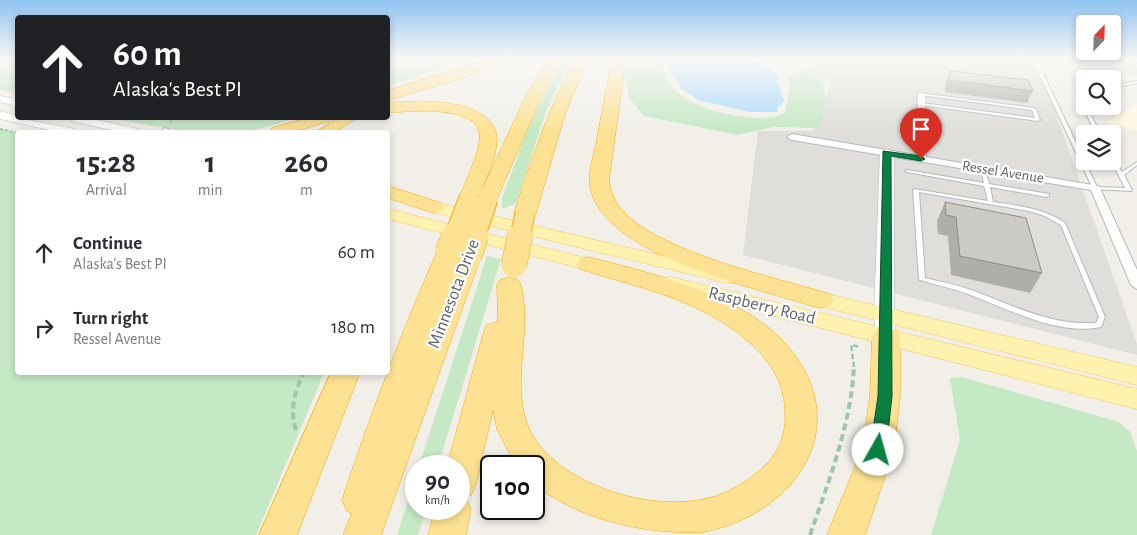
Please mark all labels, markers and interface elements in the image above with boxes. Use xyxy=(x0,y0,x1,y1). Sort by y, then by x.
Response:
north arrow xyxy=(1076,15,1121,60)
map controls xyxy=(1076,15,1121,170)
icon: ahead xyxy=(30,35,95,100)
text: 60 m xyxy=(113,37,182,72)
button: search xyxy=(1076,70,1121,115)
text: Alaska's Best PI xyxy=(113,78,242,100)
pin xyxy=(900,108,942,159)
icon: arrive xyxy=(907,115,935,143)
button: layers xyxy=(1076,125,1121,170)
text: 15:28 xyxy=(77,148,136,178)
text: 1 xyxy=(205,148,216,178)
text: 260 xyxy=(284,148,328,178)
street label: Ressel Avenue xyxy=(961,158,1045,186)
text: Arrival xyxy=(86,182,127,198)
text: min xyxy=(198,182,223,198)
text: m xyxy=(300,182,313,198)
text: Continue xyxy=(73,234,142,253)
street label: Minnesota Drive xyxy=(425,237,483,351)
icon: ahead xyxy=(30,239,58,267)
text: 60 m xyxy=(338,243,375,262)
text: Alaska's Best PI xyxy=(73,256,167,272)
street label: Raspberry Road xyxy=(707,284,817,328)
text: Turn right xyxy=(73,309,148,328)
icon: right xyxy=(30,314,58,342)
text: 180 m xyxy=(331,318,375,337)
text: Ressel Avenue xyxy=(73,331,161,347)
position arrow xyxy=(851,423,903,475)
speed limit sign: 100 xyxy=(480,455,545,520)
text: 90 xyxy=(425,469,450,494)
text: km/h xyxy=(425,494,450,506)

